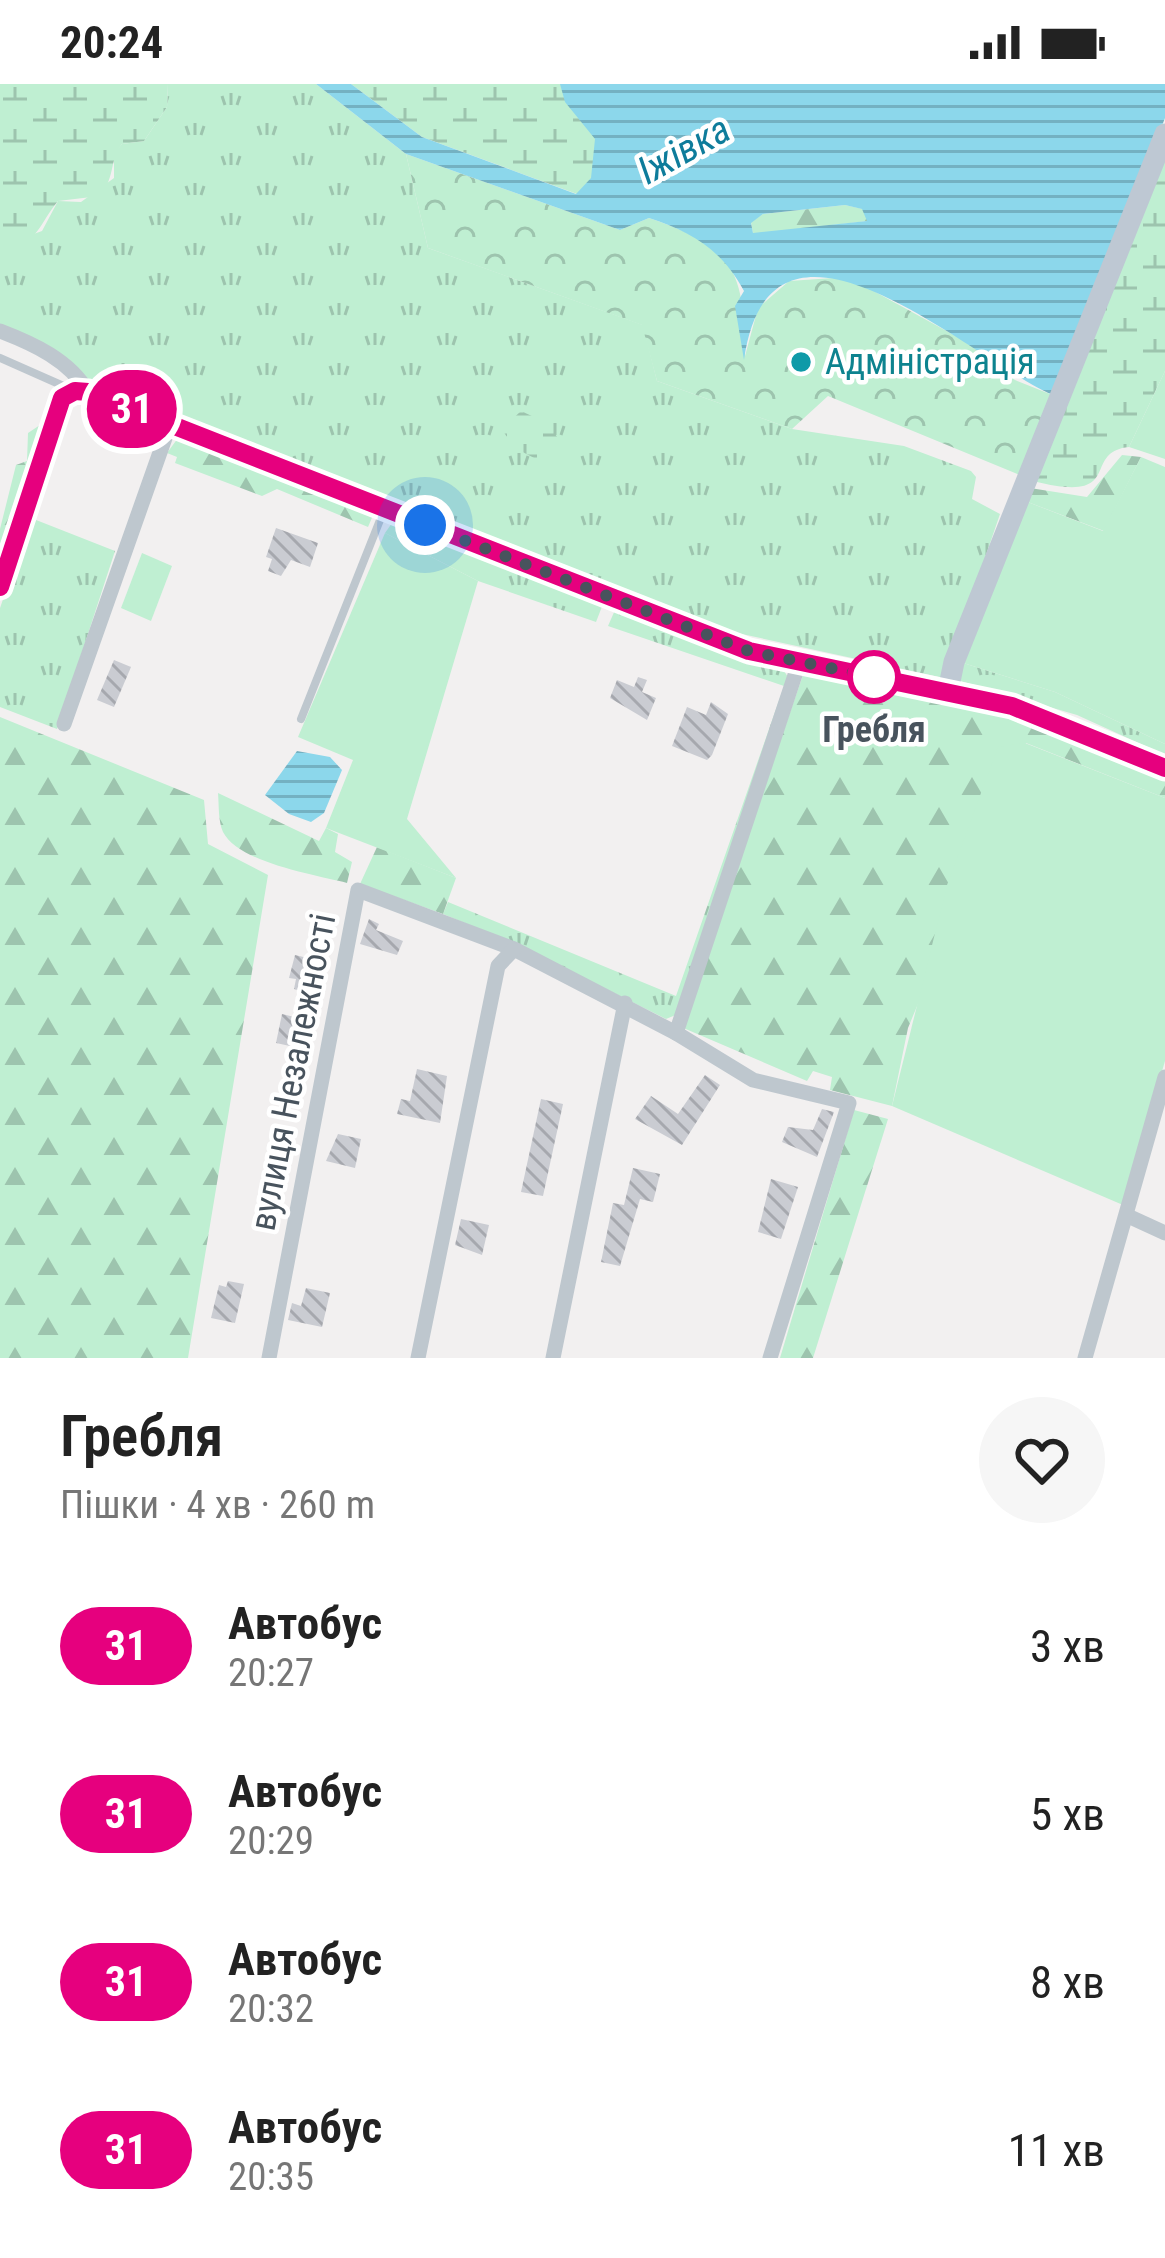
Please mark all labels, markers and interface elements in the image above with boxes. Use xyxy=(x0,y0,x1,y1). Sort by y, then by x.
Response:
text: 20:24 xyxy=(60,16,163,69)
water label: Іжівка xyxy=(630,106,738,194)
place label: Адміністрація xyxy=(825,341,1035,383)
marker: Адміністрація xyxy=(788,349,814,375)
line badge: 31 xyxy=(78,370,186,448)
text: 31 xyxy=(111,384,153,433)
your location xyxy=(395,495,455,555)
marker: Гребля xyxy=(849,652,899,702)
place label: Гребля xyxy=(822,709,926,751)
street label: вулиця Незалежності xyxy=(242,910,344,1234)
button: heart xyxy=(979,1397,1105,1523)
text: Гребля xyxy=(60,1403,223,1470)
text: Пішки · 4 хв · 260 m xyxy=(60,1482,375,1528)
text: Автобус xyxy=(228,1597,382,1650)
text: 3 хв xyxy=(1030,1620,1105,1673)
text: 31 xyxy=(105,1621,147,1670)
text: 20:27 xyxy=(228,1650,314,1696)
text: Автобус xyxy=(228,1765,382,1818)
text: 5 хв xyxy=(1030,1788,1105,1841)
text: 31 xyxy=(105,1789,147,1838)
text: 20:29 xyxy=(228,1818,314,1864)
text: Автобус xyxy=(228,1933,382,1986)
text: 8 хв xyxy=(1030,1956,1105,2009)
text: 31 xyxy=(105,1957,147,2006)
text: 20:32 xyxy=(228,1986,314,2032)
text: Автобус xyxy=(228,2101,382,2154)
text: 11 хв xyxy=(1008,2124,1105,2177)
text: 31 xyxy=(105,2125,147,2174)
text: 20:35 xyxy=(228,2154,314,2200)

